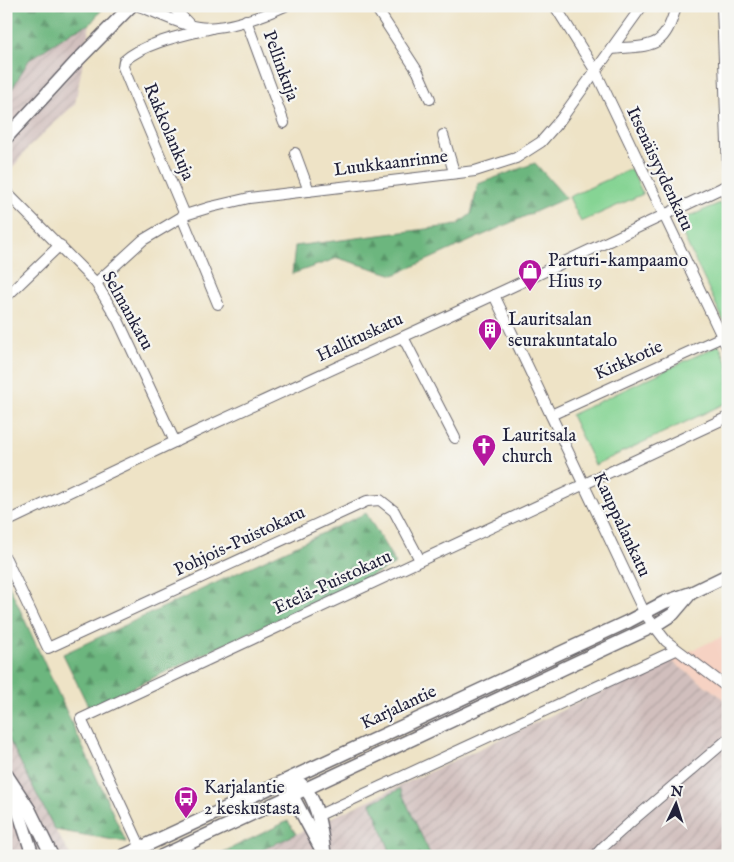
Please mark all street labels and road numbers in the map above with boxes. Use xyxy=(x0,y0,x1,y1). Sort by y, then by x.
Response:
street label: Pellinkuja xyxy=(257,27,303,105)
street label: Rakkolankuja xyxy=(137,80,199,184)
street label: Itsenäisyydenkatu xyxy=(620,103,698,235)
street label: Luukkaanrinne xyxy=(333,146,449,182)
street label: Selmankatu xyxy=(96,268,158,354)
street label: Hallituskatu xyxy=(313,308,407,368)
street label: Kirkkotie xyxy=(591,336,667,386)
street label: Kauppalankatu xyxy=(587,469,655,581)
street label: Pohjois-Puistokatu xyxy=(171,502,309,582)
street label: Etelä-Puistokatu xyxy=(270,546,396,620)
street label: Karjalantie xyxy=(357,680,441,736)

